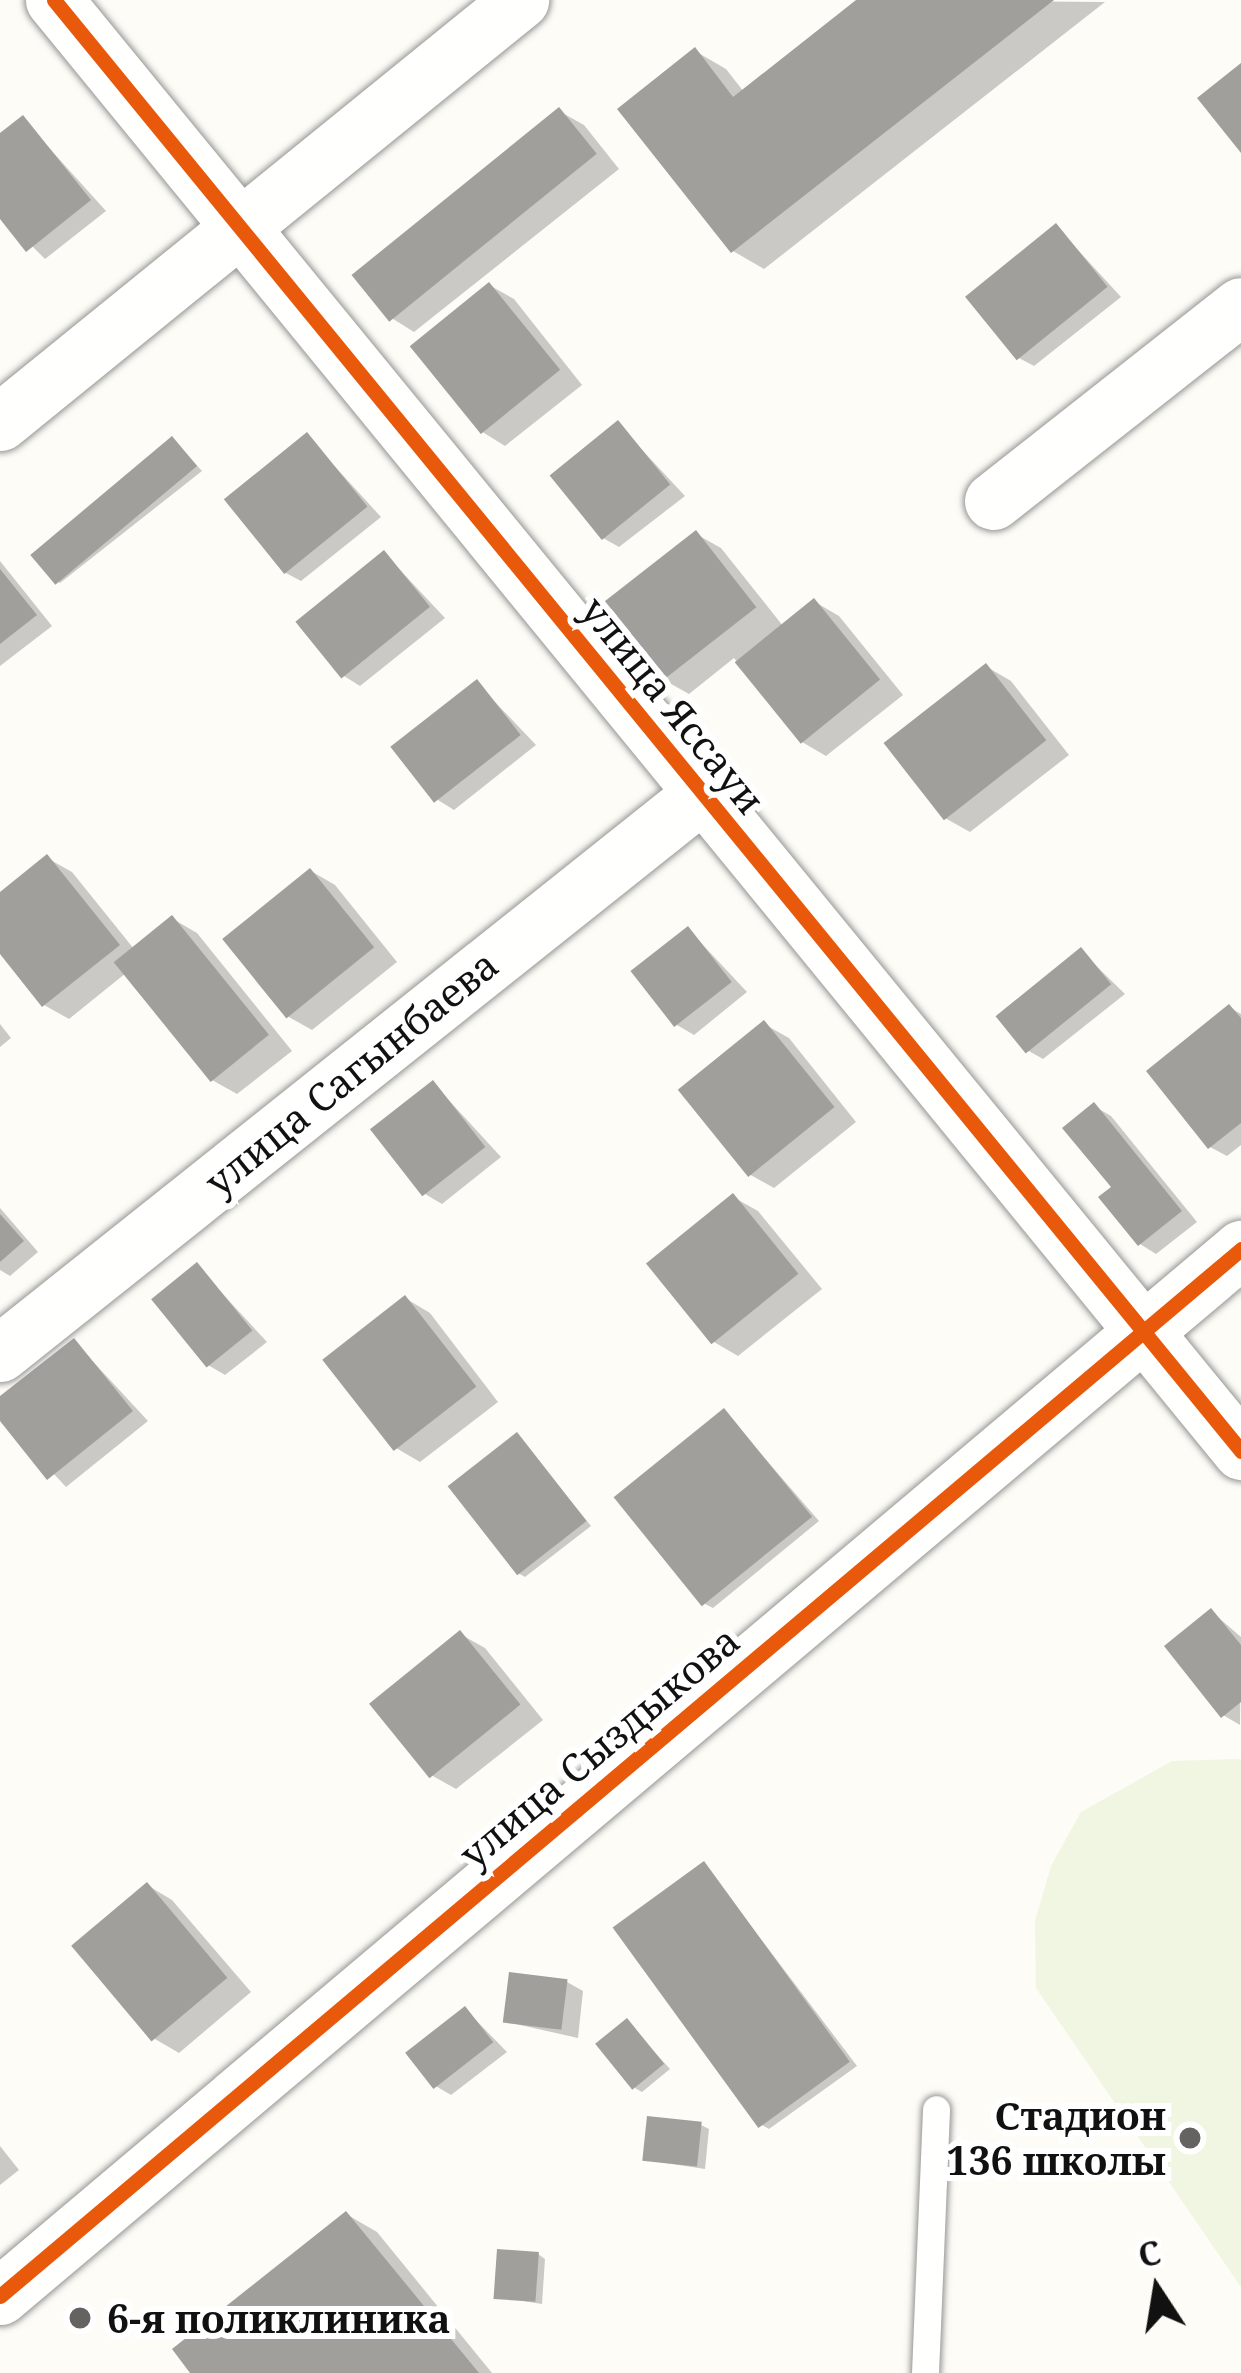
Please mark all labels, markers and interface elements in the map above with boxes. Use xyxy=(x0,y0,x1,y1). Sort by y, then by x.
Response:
street label: улица Яссауи xyxy=(571,587,775,823)
street label: улица Сагынбаева xyxy=(195,941,507,1205)
street label: улица Сыздыкова xyxy=(450,1616,748,1878)
place label: Стадион 136 школы xyxy=(946,2093,1166,2184)
marker: Стадион 136 школы xyxy=(1177,2125,1203,2151)
north arrow xyxy=(1097,2229,1217,2349)
text: С xyxy=(1134,2229,1165,2278)
place label: 6-я поликлиника xyxy=(107,2295,451,2341)
marker: 6-я поликлиника xyxy=(64,2302,96,2334)

